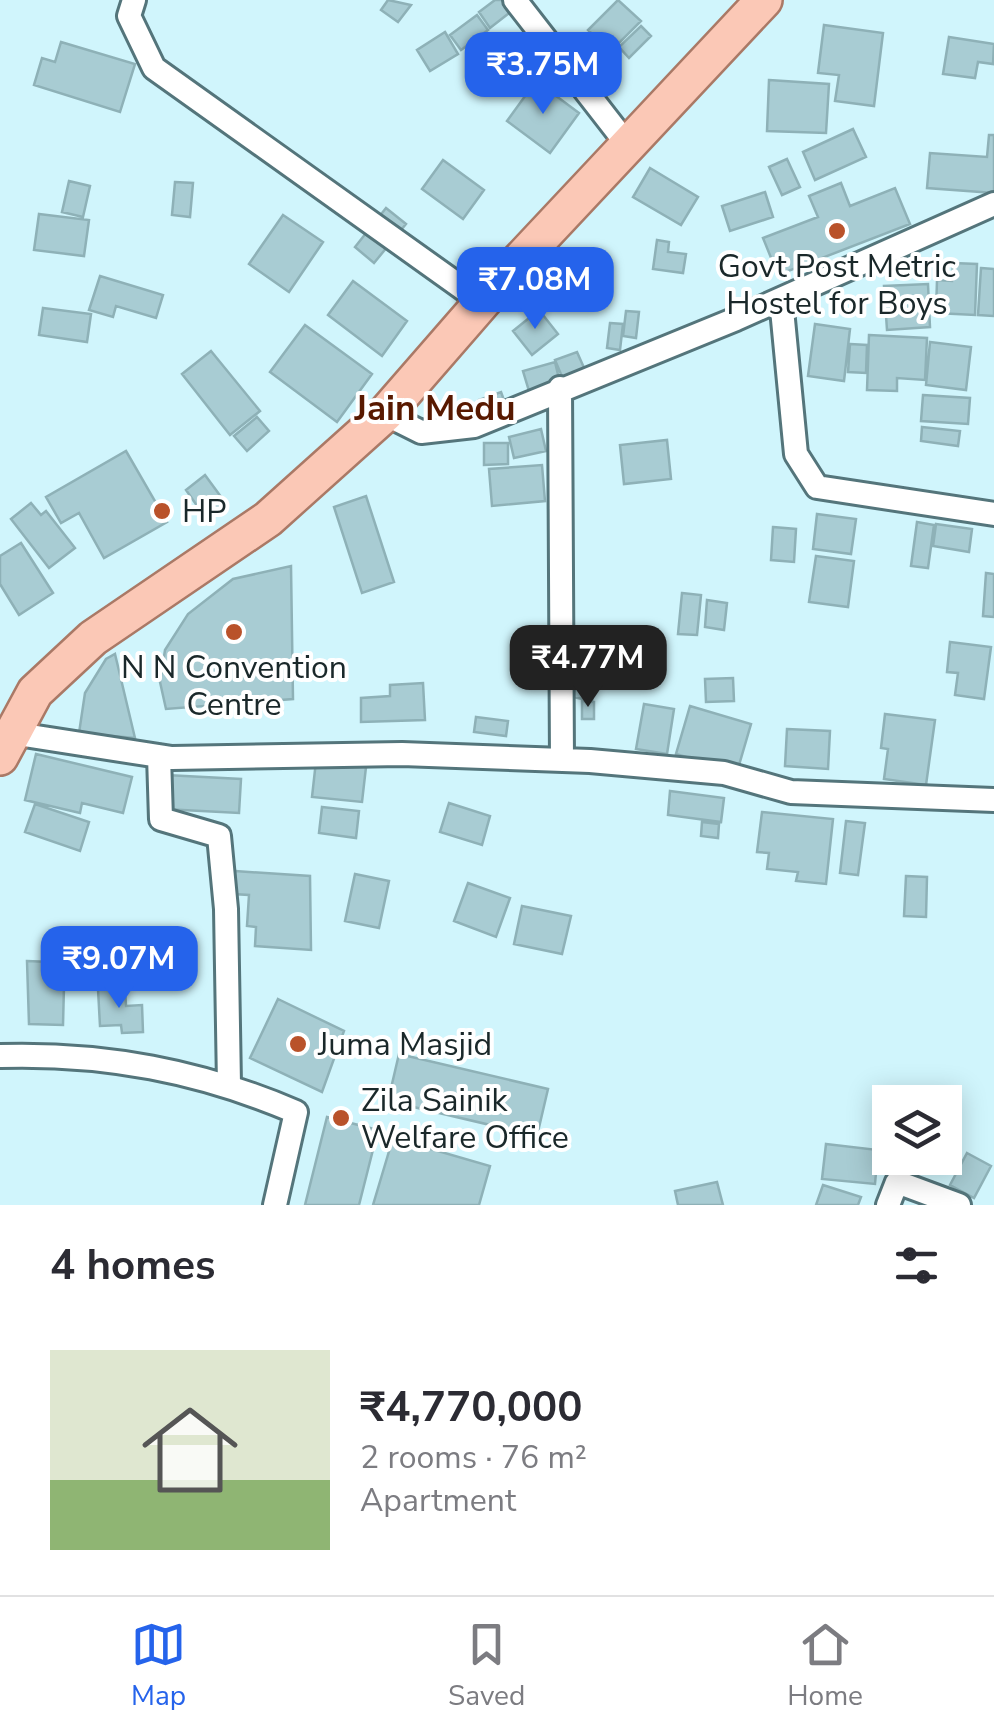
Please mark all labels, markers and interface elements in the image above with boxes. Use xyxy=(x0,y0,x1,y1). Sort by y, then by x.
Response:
pin: ₹3.75M xyxy=(462,32,624,117)
text: ₹3.75M xyxy=(487,43,599,86)
marker: Govt Post Metric Hostel for Boys xyxy=(826,220,848,242)
place label: Govt Post Metric Hostel for Boys xyxy=(718,245,956,325)
pin: ₹7.08M xyxy=(454,247,616,332)
text: ₹7.08M xyxy=(479,258,591,301)
district label: Jain Medu xyxy=(353,385,516,432)
place label: HP xyxy=(182,490,227,533)
marker: HP xyxy=(151,500,173,522)
marker: N N Convention Centre xyxy=(223,621,245,643)
pin: ₹4.77M xyxy=(507,625,669,710)
text: ₹4.77M xyxy=(532,636,644,679)
place label: N N Convention Centre xyxy=(121,646,347,726)
pin: ₹9.07M xyxy=(38,926,200,1011)
text: ₹9.07M xyxy=(63,937,175,980)
place label: Juma Masjid xyxy=(317,1023,492,1066)
marker: Juma Masjid xyxy=(287,1033,309,1055)
place label: Zila Sainik Welfare Office xyxy=(361,1079,569,1159)
map controls xyxy=(872,1085,962,1175)
button: layers xyxy=(872,1085,962,1175)
marker: Zila Sainik Welfare Office xyxy=(330,1107,352,1129)
text: 4 homes xyxy=(50,1237,215,1294)
icon: filters xyxy=(889,1238,944,1293)
text: ₹4,770,000 xyxy=(360,1379,582,1436)
icon: home xyxy=(130,1390,250,1510)
text: 2 rooms · 76 m² xyxy=(360,1436,587,1479)
text: Apartment xyxy=(360,1479,516,1522)
tab: Map xyxy=(131,1617,186,1715)
tab: Saved xyxy=(448,1617,525,1715)
tab: Home xyxy=(787,1617,863,1715)

